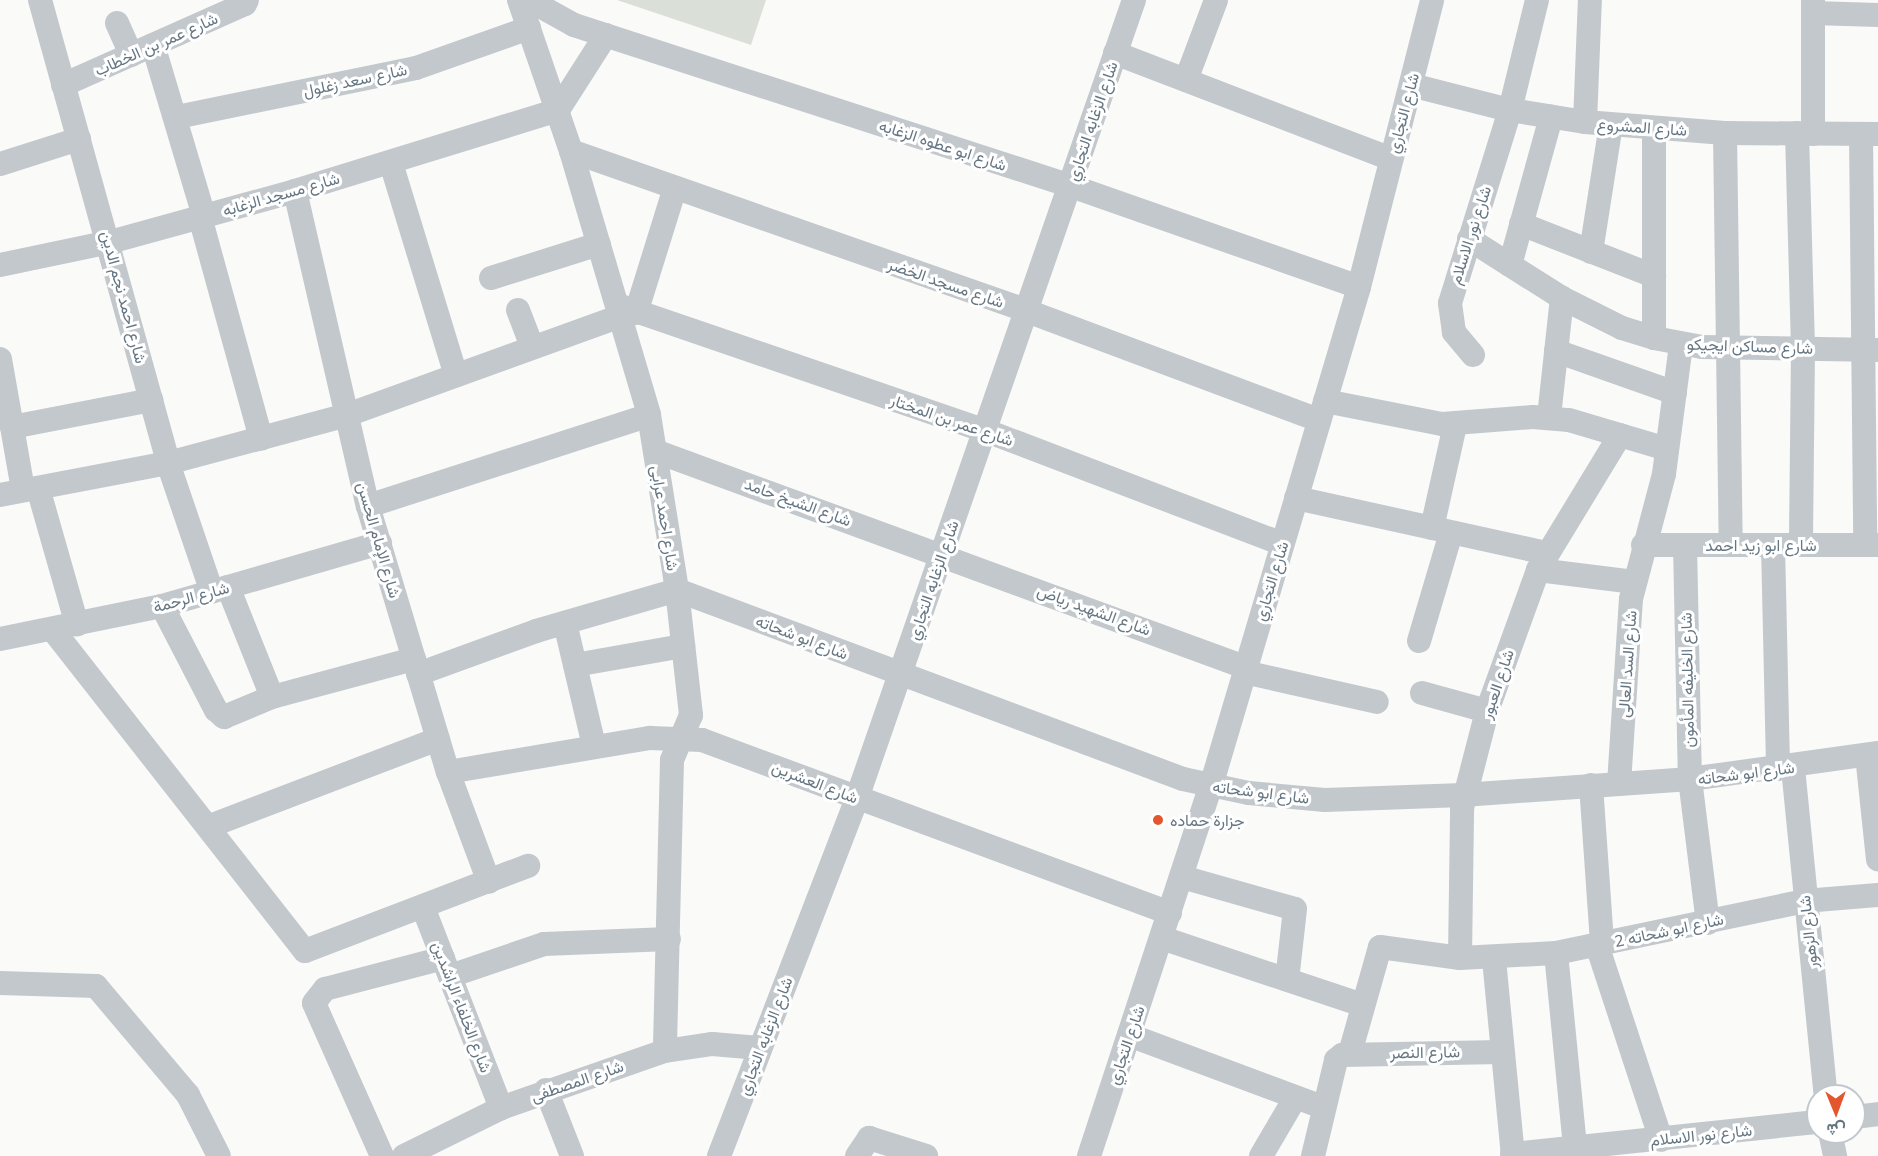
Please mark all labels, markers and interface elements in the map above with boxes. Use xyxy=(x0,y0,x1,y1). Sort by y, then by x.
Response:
street label: شارع عمر بن الخطاب xyxy=(91,8,221,80)
street label: شارع الزغابه التجاري xyxy=(1063,59,1121,183)
street label: شارع سعد زغلول xyxy=(301,60,409,100)
street label: شارع التجاري xyxy=(1383,71,1423,155)
street label: شارع المشروع xyxy=(1596,114,1688,140)
street label: شارع ابو عطوه الزغابه xyxy=(877,115,1009,175)
street label: شارع مسجد الزغابه xyxy=(220,168,342,220)
street label: شارع نور الاسلام xyxy=(1445,183,1495,287)
street label: شارع احمد نجم الدين xyxy=(97,229,151,365)
street label: شارع مسجد الخضر xyxy=(886,254,1006,312)
street label: شارع مساكن ايجيكو xyxy=(1687,334,1813,358)
street label: شارع عمر بن المختار xyxy=(888,390,1016,450)
street label: شارع احمد عرابى xyxy=(647,464,683,572)
street label: شارع الشيخ حامد xyxy=(742,474,854,530)
street label: شارع الإمام الحسن xyxy=(353,480,405,600)
street label: شارع الزغابه التجاري xyxy=(904,518,962,642)
street label: شارع ابو زيد احمد xyxy=(1705,535,1817,555)
street label: شارع التجاري xyxy=(1250,539,1292,623)
street label: شارع الرحمة xyxy=(151,578,231,616)
street label: شارع الشهيد رياض xyxy=(1035,581,1153,639)
street label: شارع السد العالى xyxy=(1614,610,1640,718)
street label: شارع ابو شحاته xyxy=(753,611,851,663)
street label: شارع الخليفه المأمون xyxy=(1676,612,1698,748)
street label: شارع العبور xyxy=(1476,647,1518,721)
street label: شارع العشرين xyxy=(769,757,861,807)
street label: شارع ابو شحاته xyxy=(1697,758,1795,788)
street label: شارع ابو شحاته xyxy=(1212,777,1310,807)
place label: جزارة حماده xyxy=(1170,810,1245,830)
marker: جزارة حماده xyxy=(1151,813,1165,827)
street label: شارع الزهور xyxy=(1795,895,1821,969)
street label: شارع ابو شحاته 2 xyxy=(1613,909,1725,951)
street label: شارع الخلفاء الراشدين xyxy=(428,939,496,1075)
street label: شارع الزغابه التجاري xyxy=(734,974,796,1098)
street label: شارع التجاري xyxy=(1104,1003,1148,1087)
street label: شارع النصر xyxy=(1390,1042,1460,1062)
street label: شارع المصطفى xyxy=(528,1056,626,1106)
north arrow xyxy=(1806,1084,1866,1144)
text: ش xyxy=(1826,1119,1846,1141)
street label: شارع نور الاسلام xyxy=(1649,1120,1753,1150)

